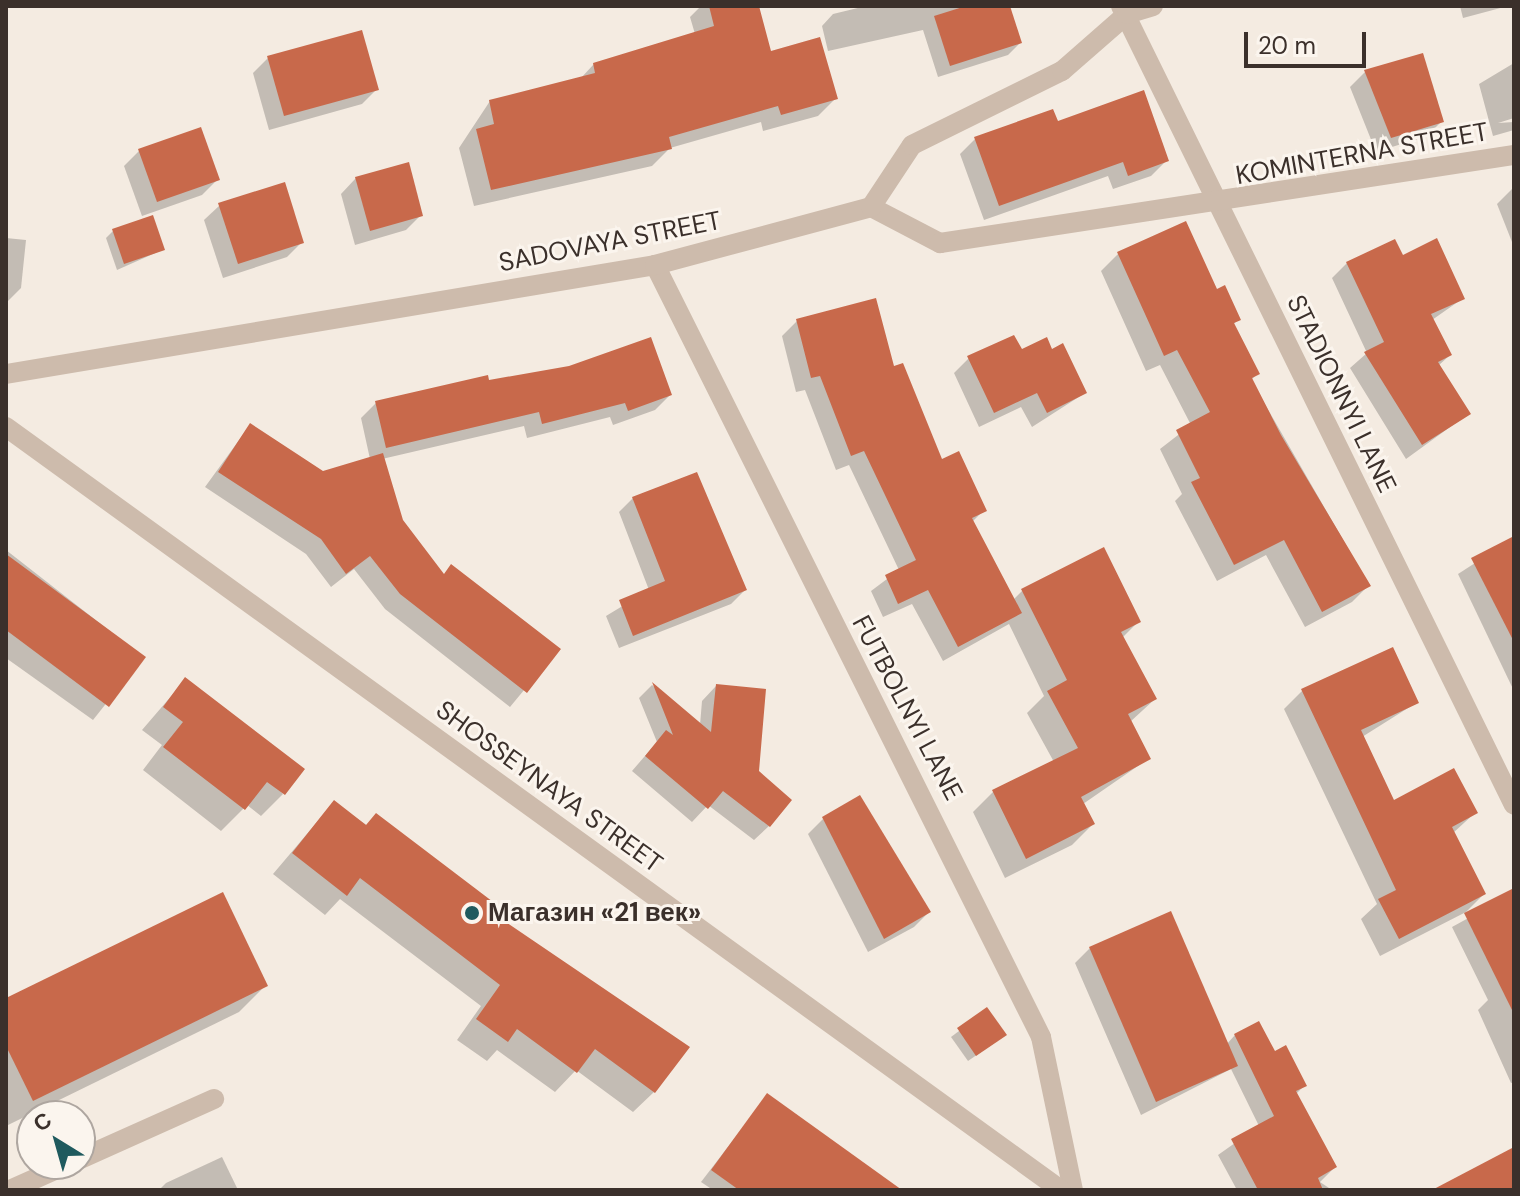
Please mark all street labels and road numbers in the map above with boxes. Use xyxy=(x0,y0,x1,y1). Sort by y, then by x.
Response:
street label: KOMINTERNA STREET xyxy=(1233,116,1491,192)
street label: SADOVAYA STREET xyxy=(496,205,724,279)
street label: STADIONNYI LANE xyxy=(1280,290,1402,498)
street label: FUTBOLNYI LANE xyxy=(845,610,969,806)
street label: SHOSSEYNAYA STREET xyxy=(430,694,668,880)

